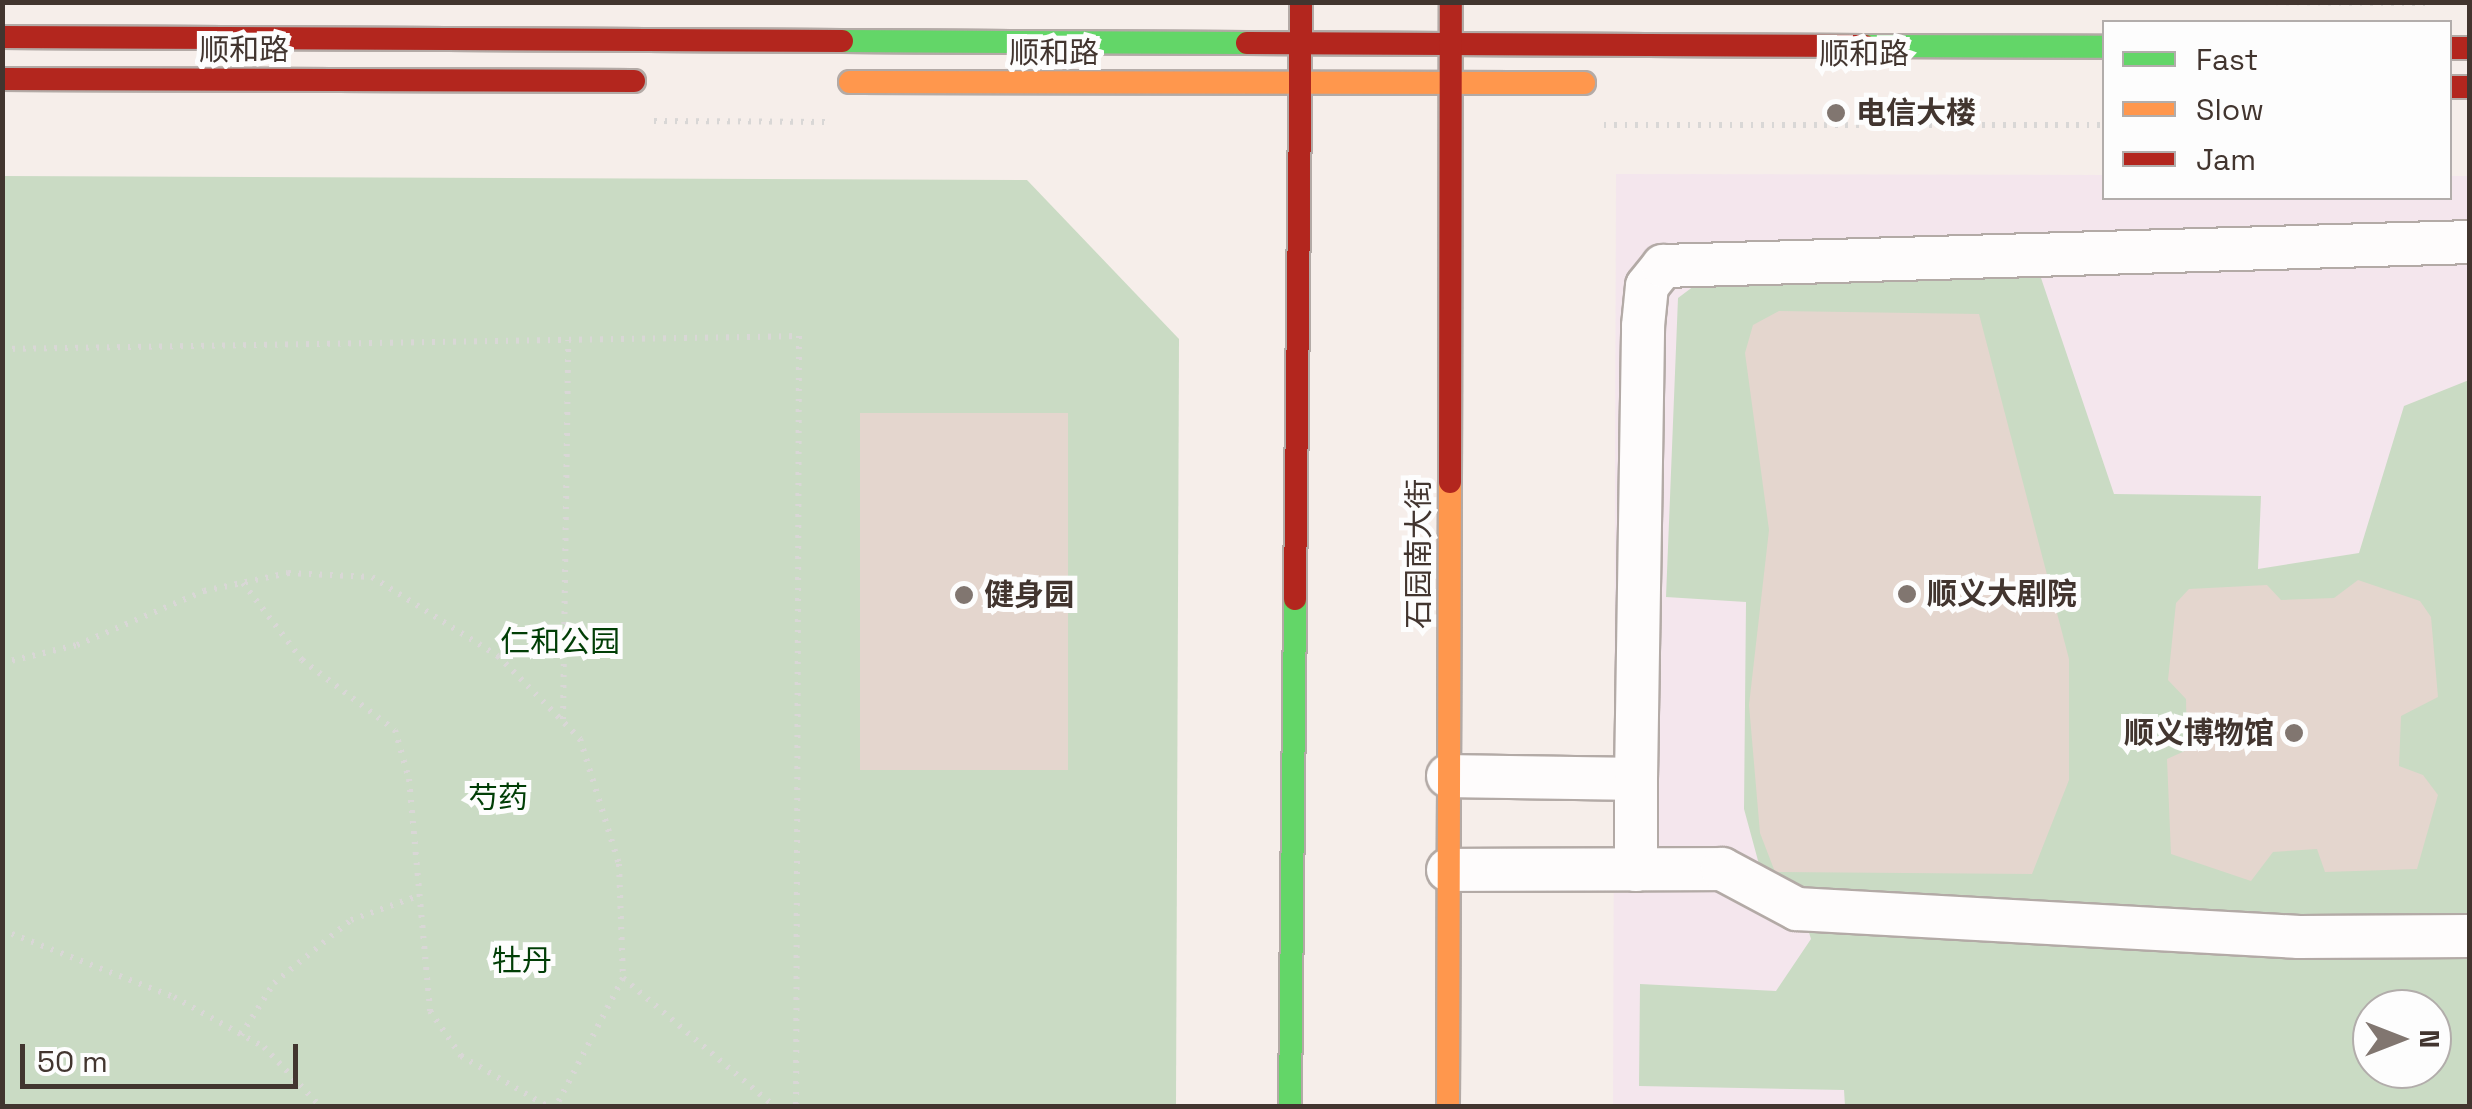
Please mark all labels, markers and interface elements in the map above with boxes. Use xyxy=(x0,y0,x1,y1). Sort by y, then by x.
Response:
legend xyxy=(2102,20,2452,200)
street label: 顺和路 xyxy=(199,32,289,68)
street label: 顺和路 xyxy=(1009,35,1099,71)
street label: 顺和路 xyxy=(1819,36,1909,72)
text: Fast xyxy=(2196,40,2258,79)
text: Slow xyxy=(2196,90,2264,129)
place label: 电信大楼 xyxy=(1856,95,1976,131)
marker: 电信大楼 xyxy=(1825,102,1847,124)
text: Jam xyxy=(2196,140,2256,179)
street label: 石园南大街 xyxy=(1401,479,1437,629)
place label: 顺义大剧院 xyxy=(1927,576,2077,612)
place label: 健身园 xyxy=(984,577,1074,613)
marker: 顺义大剧院 xyxy=(1896,583,1918,605)
marker: 健身园 xyxy=(953,584,975,606)
park label: 仁和公园 xyxy=(500,624,620,660)
place label: 顺义博物馆 xyxy=(2124,715,2274,751)
marker: 顺义博物馆 xyxy=(2283,722,2305,744)
park label: 芍药 xyxy=(468,780,528,816)
park label: 牡丹 xyxy=(492,943,552,979)
north arrow xyxy=(2352,989,2452,1089)
scale bar xyxy=(25,1024,302,1086)
text: N xyxy=(2412,1030,2448,1048)
text: 50 m xyxy=(37,1042,108,1081)

